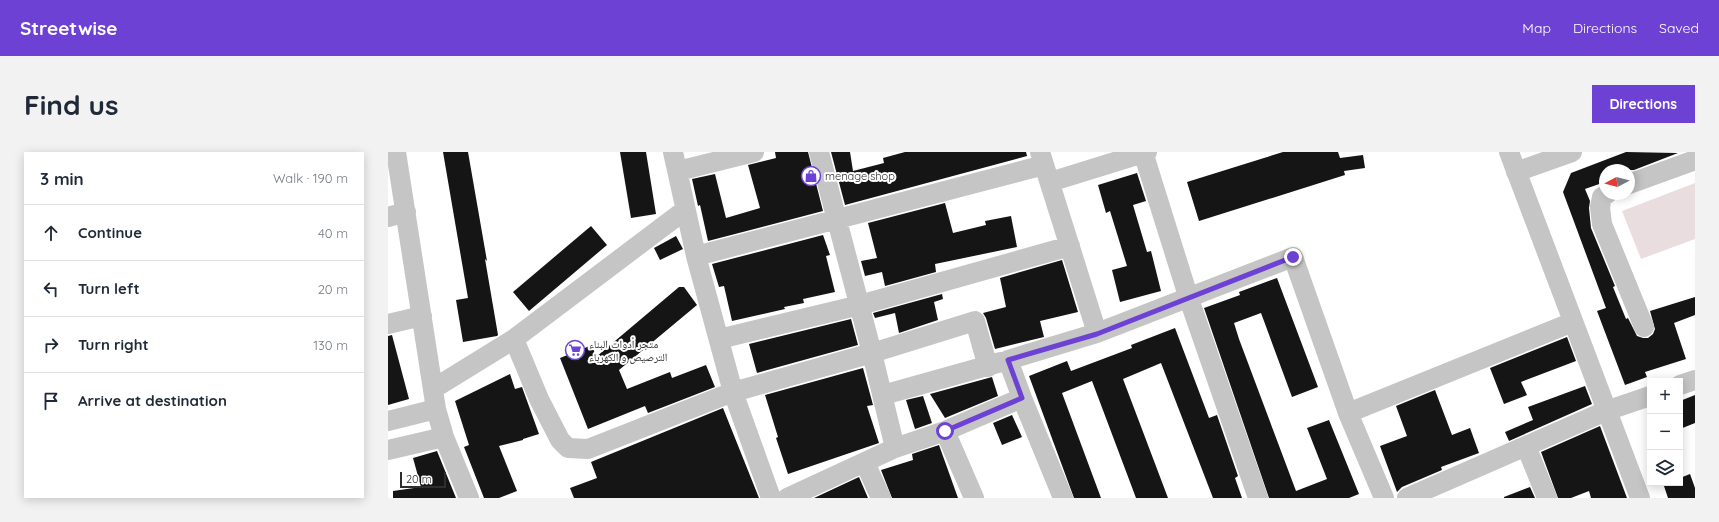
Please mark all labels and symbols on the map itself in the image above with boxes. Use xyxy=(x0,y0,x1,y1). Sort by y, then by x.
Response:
north arrow xyxy=(1599,164,1635,200)
shop icon: menage shop xyxy=(800,165,822,187)
place label: menage shop xyxy=(825,169,895,183)
route end xyxy=(1284,248,1302,266)
place label: متجر أدوات البناء الترصيص و الكهرباء xyxy=(589,337,667,364)
supermarket icon: متجر أدوات البناء الترصيص و الكهرباء xyxy=(564,339,586,361)
route start xyxy=(936,422,954,440)
scale bar xyxy=(400,470,446,489)

